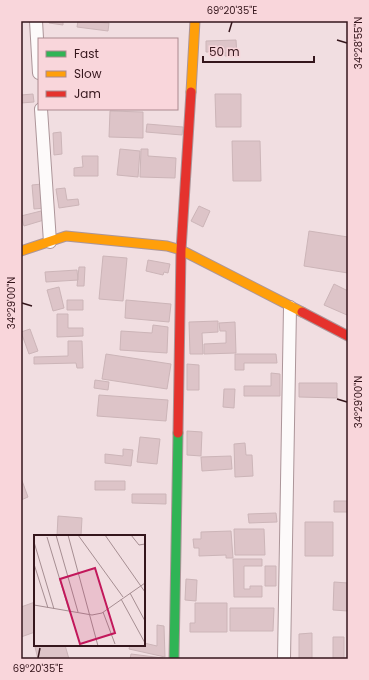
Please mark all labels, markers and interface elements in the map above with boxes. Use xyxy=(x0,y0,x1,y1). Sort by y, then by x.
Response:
text: 69°20'35"E xyxy=(207,3,257,18)
text: 34°28'55"N xyxy=(351,17,366,69)
legend xyxy=(38,38,178,110)
scale bar xyxy=(203,38,314,64)
text: 50 m xyxy=(209,43,240,60)
text: Fast xyxy=(74,45,99,62)
text: Slow xyxy=(74,65,102,82)
text: Jam xyxy=(74,85,101,102)
text: 34°29'00"N xyxy=(4,277,19,329)
text: 34°29'00"N xyxy=(351,376,366,428)
inset map xyxy=(34,535,145,646)
text: 69°20'35"E xyxy=(13,661,63,676)

